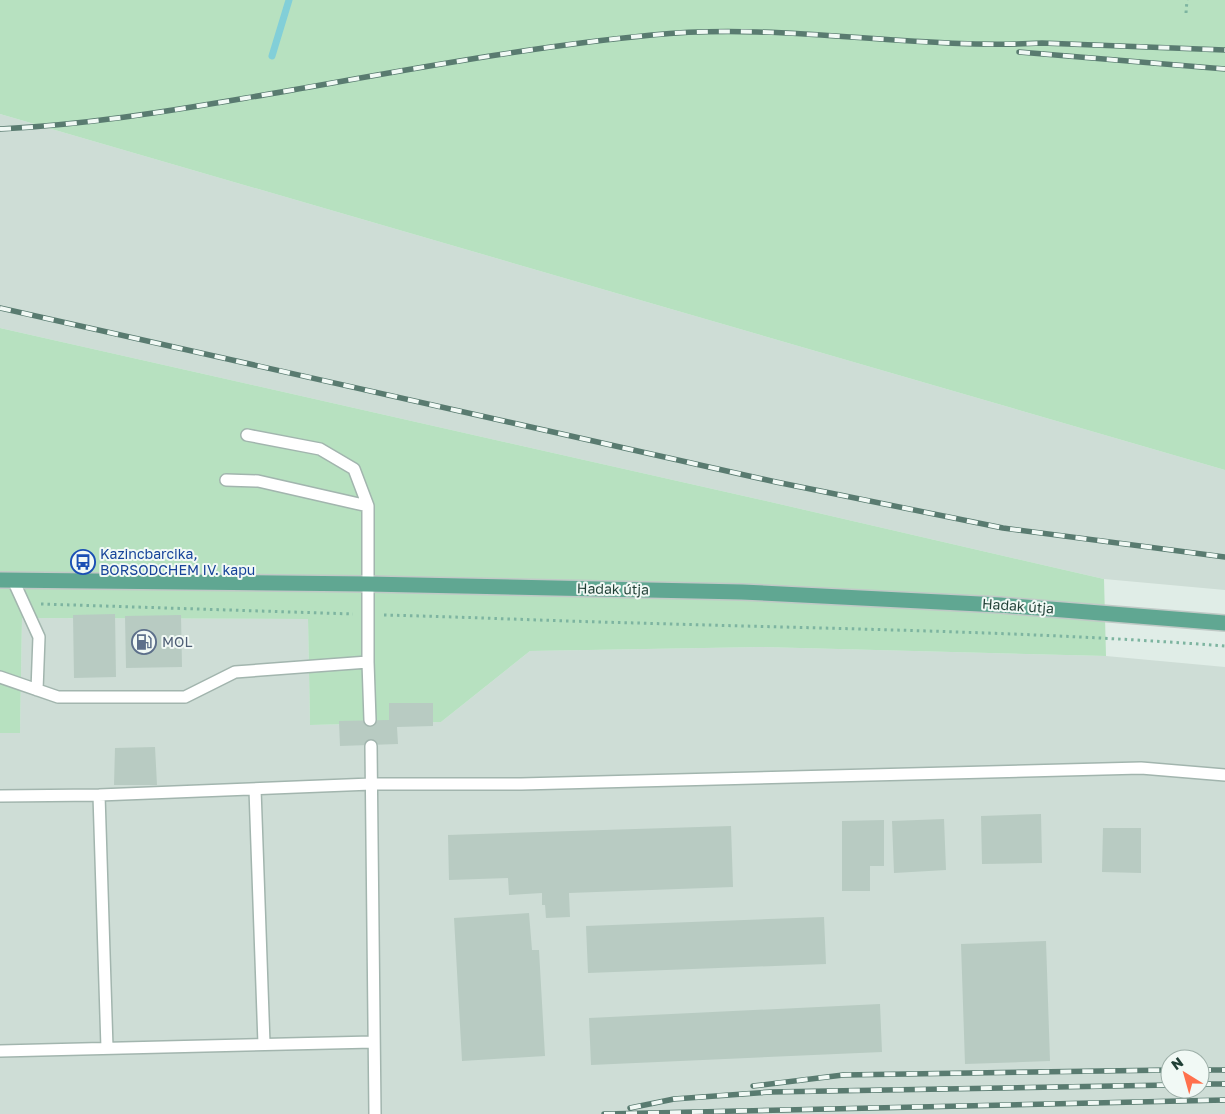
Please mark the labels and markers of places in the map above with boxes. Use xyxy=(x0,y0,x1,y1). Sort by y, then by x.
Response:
place label: Kazincbarcika, BORSODCHEM IV. kapu xyxy=(100,545,255,578)
bus stop icon: Kazincbarcika, BORSODCHEM IV. kapu xyxy=(70,549,96,575)
fuel station icon: MOL xyxy=(131,629,157,655)
place label: MOL xyxy=(162,633,192,650)

